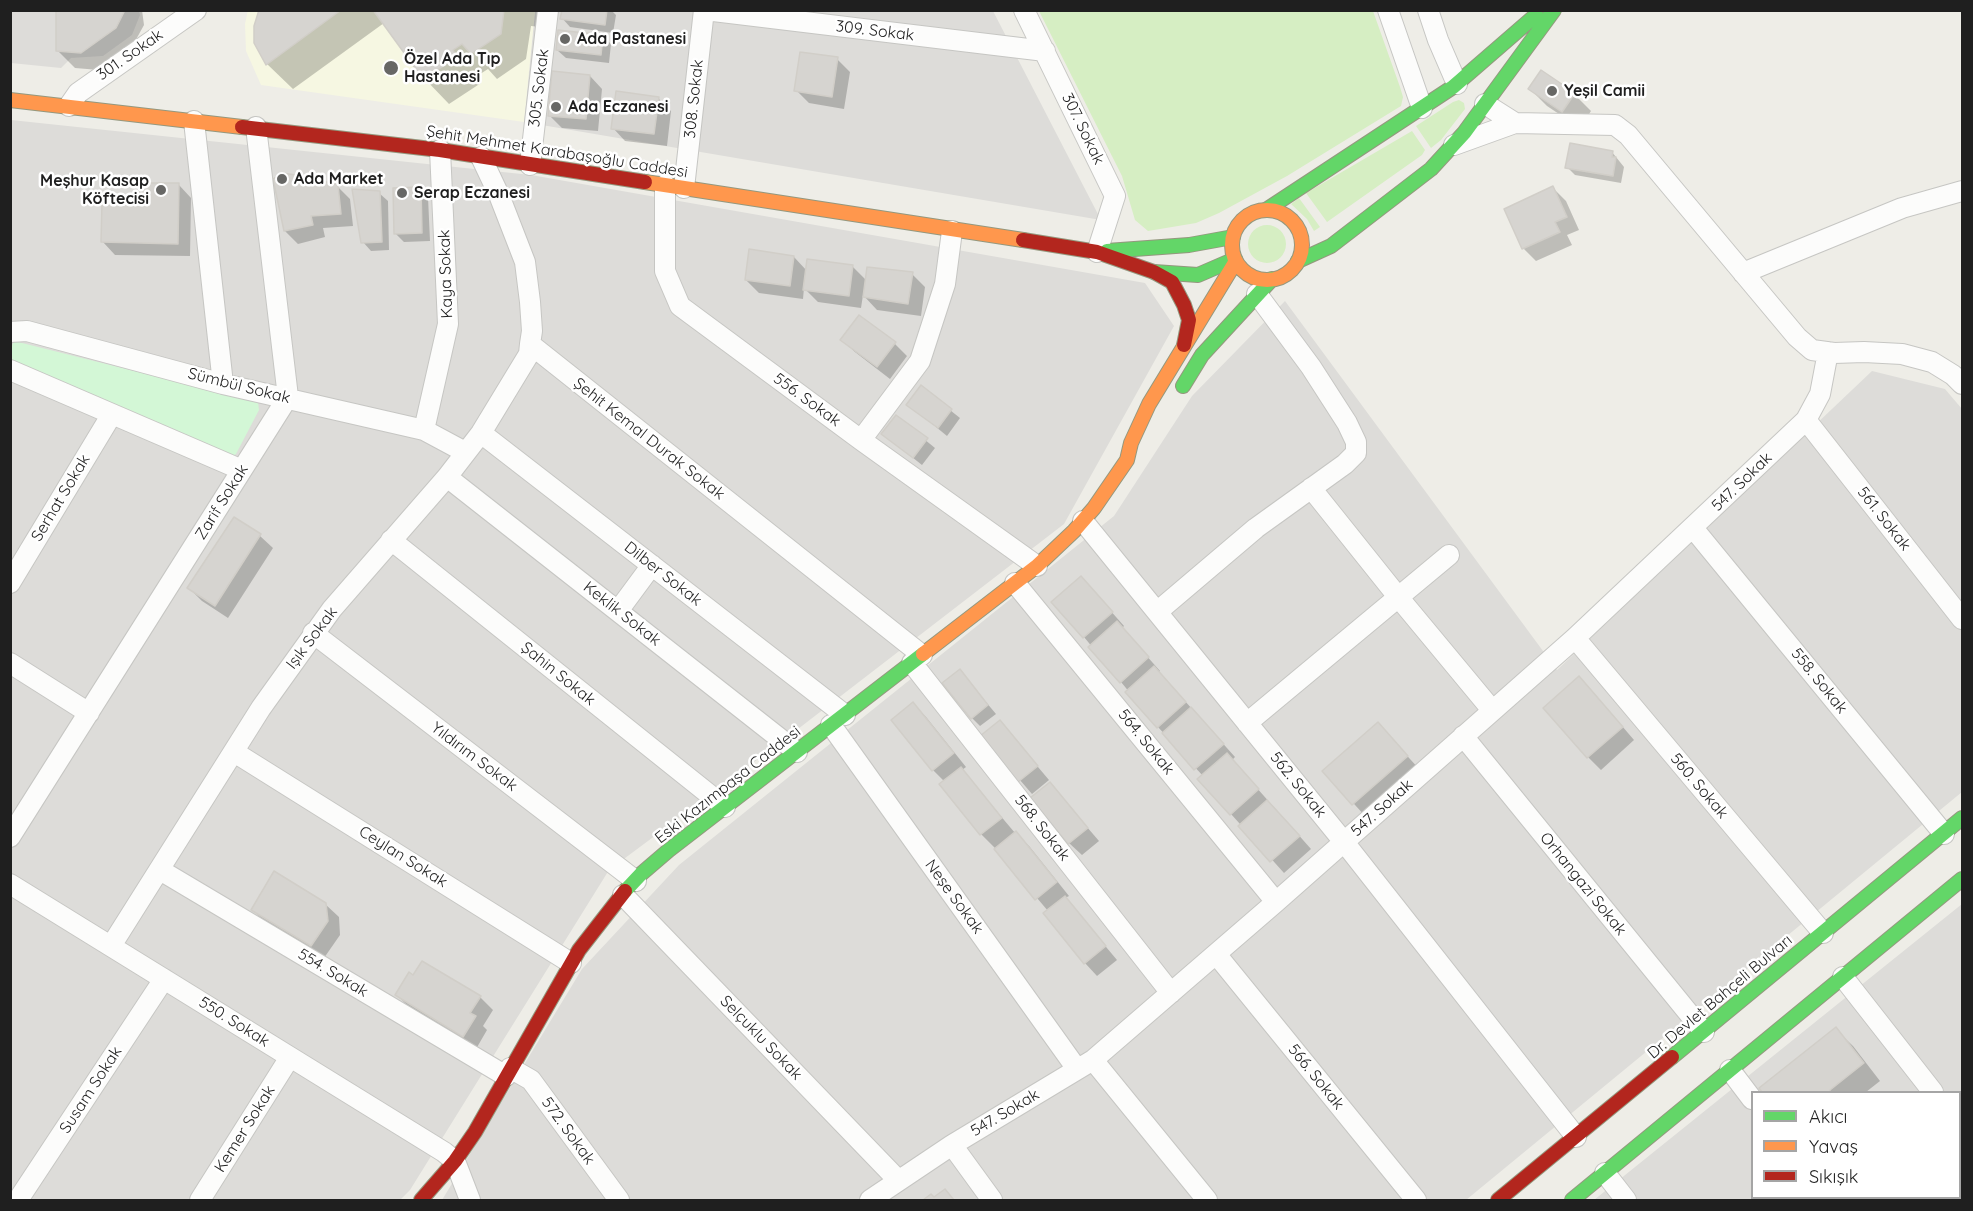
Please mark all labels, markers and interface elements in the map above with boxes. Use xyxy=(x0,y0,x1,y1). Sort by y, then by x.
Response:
street label: 309. Sokak xyxy=(835,17,915,45)
street label: 301. Sokak xyxy=(93,25,167,85)
place label: Ada Pastanesi xyxy=(577,29,686,49)
marker: Ada Pastanesi xyxy=(558,32,572,46)
street label: 305. Sokak xyxy=(525,48,553,128)
place label: Özel Ada Tıp Hastanesi xyxy=(404,49,501,87)
marker: Özel Ada Tıp Hastanesi xyxy=(382,59,400,77)
street label: 308. Sokak xyxy=(680,59,708,139)
place label: Yeşil Camii xyxy=(1564,81,1645,101)
marker: Yeşil Camii xyxy=(1545,84,1559,98)
street label: 307. Sokak xyxy=(1058,90,1108,168)
place label: Ada Eczanesi xyxy=(568,97,668,117)
marker: Ada Eczanesi xyxy=(549,100,563,114)
street label: Şehit Mehmet Karabaşoğlu Caddesi xyxy=(425,122,689,182)
place label: Ada Market xyxy=(294,169,384,189)
place label: Meşhur Kasap Köftecisi xyxy=(40,171,149,209)
marker: Ada Market xyxy=(275,172,289,186)
marker: Meşhur Kasap Köftecisi xyxy=(154,183,168,197)
place label: Serap Eczanesi xyxy=(414,183,530,203)
marker: Serap Eczanesi xyxy=(395,186,409,200)
street label: Kaya Sokak xyxy=(435,229,457,319)
street label: Sümbül Sokak xyxy=(186,364,292,408)
street label: 556. Sokak xyxy=(770,369,844,431)
street label: Şehit Kemal Durak Sokak xyxy=(569,374,729,504)
street label: 547. Sokak xyxy=(1708,449,1776,515)
street label: Serhat Sokak xyxy=(27,451,95,545)
street label: Zarif Sokak xyxy=(191,461,253,543)
street label: 561. Sokak xyxy=(1853,483,1915,555)
street label: Dilber Sokak xyxy=(620,538,706,610)
street label: Keklik Sokak xyxy=(579,578,665,650)
street label: Işık Sokak xyxy=(282,603,342,673)
street label: Şahin Sokak xyxy=(517,638,599,710)
street label: 558. Sokak xyxy=(1787,644,1851,718)
street label: 564. Sokak xyxy=(1114,705,1178,779)
street label: Yıldırım Sokak xyxy=(427,718,521,796)
street label: Eski Kazımpaşa Caddesi xyxy=(651,722,805,848)
street label: 562. Sokak xyxy=(1266,748,1330,822)
street label: 560. Sokak xyxy=(1666,749,1732,823)
street label: 547. Sokak xyxy=(1347,775,1417,841)
street label: 568. Sokak xyxy=(1010,791,1074,865)
street label: Ceylan Sokak xyxy=(355,822,451,892)
street label: Orhangazi Sokak xyxy=(1536,829,1630,939)
street label: Neşe Sokak xyxy=(921,856,987,938)
street label: Dr. Devlet Bahçeli Bulvarı xyxy=(1644,931,1796,1063)
street label: 554. Sokak xyxy=(294,945,372,1001)
street label: Selçuklu Sokak xyxy=(716,992,806,1084)
street label: 550. Sokak xyxy=(195,993,273,1051)
street label: 566. Sokak xyxy=(1284,1040,1348,1114)
street label: Susam Sokak xyxy=(56,1043,126,1137)
street label: Kemer Sokak xyxy=(211,1082,279,1176)
street label: 547. Sokak xyxy=(967,1085,1043,1141)
legend xyxy=(1751,1091,1961,1199)
street label: 572. Sokak xyxy=(537,1094,599,1168)
text: Akıcı xyxy=(1809,1105,1847,1128)
text: Yavaş xyxy=(1809,1135,1858,1158)
text: Sıkışık xyxy=(1809,1165,1858,1188)

